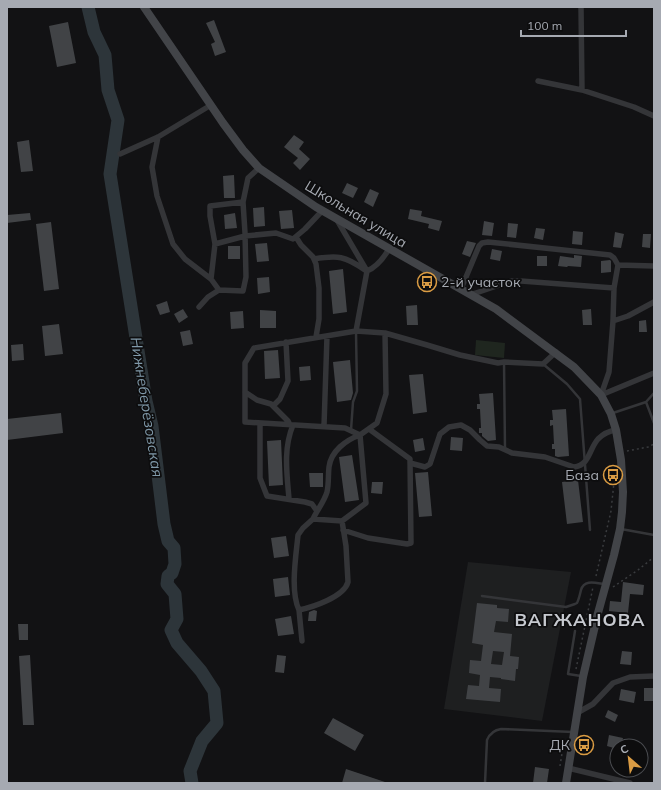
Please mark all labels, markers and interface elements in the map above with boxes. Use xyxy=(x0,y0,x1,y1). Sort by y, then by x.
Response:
scale bar xyxy=(521,12,626,38)
text: 100 m xyxy=(527,18,562,33)
street label: Школьная улица xyxy=(302,177,410,251)
bus stop icon: 2-й участок xyxy=(416,271,438,293)
place label: 2-й участок xyxy=(441,273,521,291)
water label: Нижнеберёзовская xyxy=(127,335,167,479)
bus stop icon: База xyxy=(602,464,624,486)
place label: База xyxy=(565,466,599,484)
district label: ВАГЖАНОВА xyxy=(515,608,645,631)
bus stop icon: ДК xyxy=(573,734,595,756)
place label: ДК xyxy=(550,736,571,754)
north arrow xyxy=(609,738,649,778)
text: С xyxy=(618,741,631,757)

